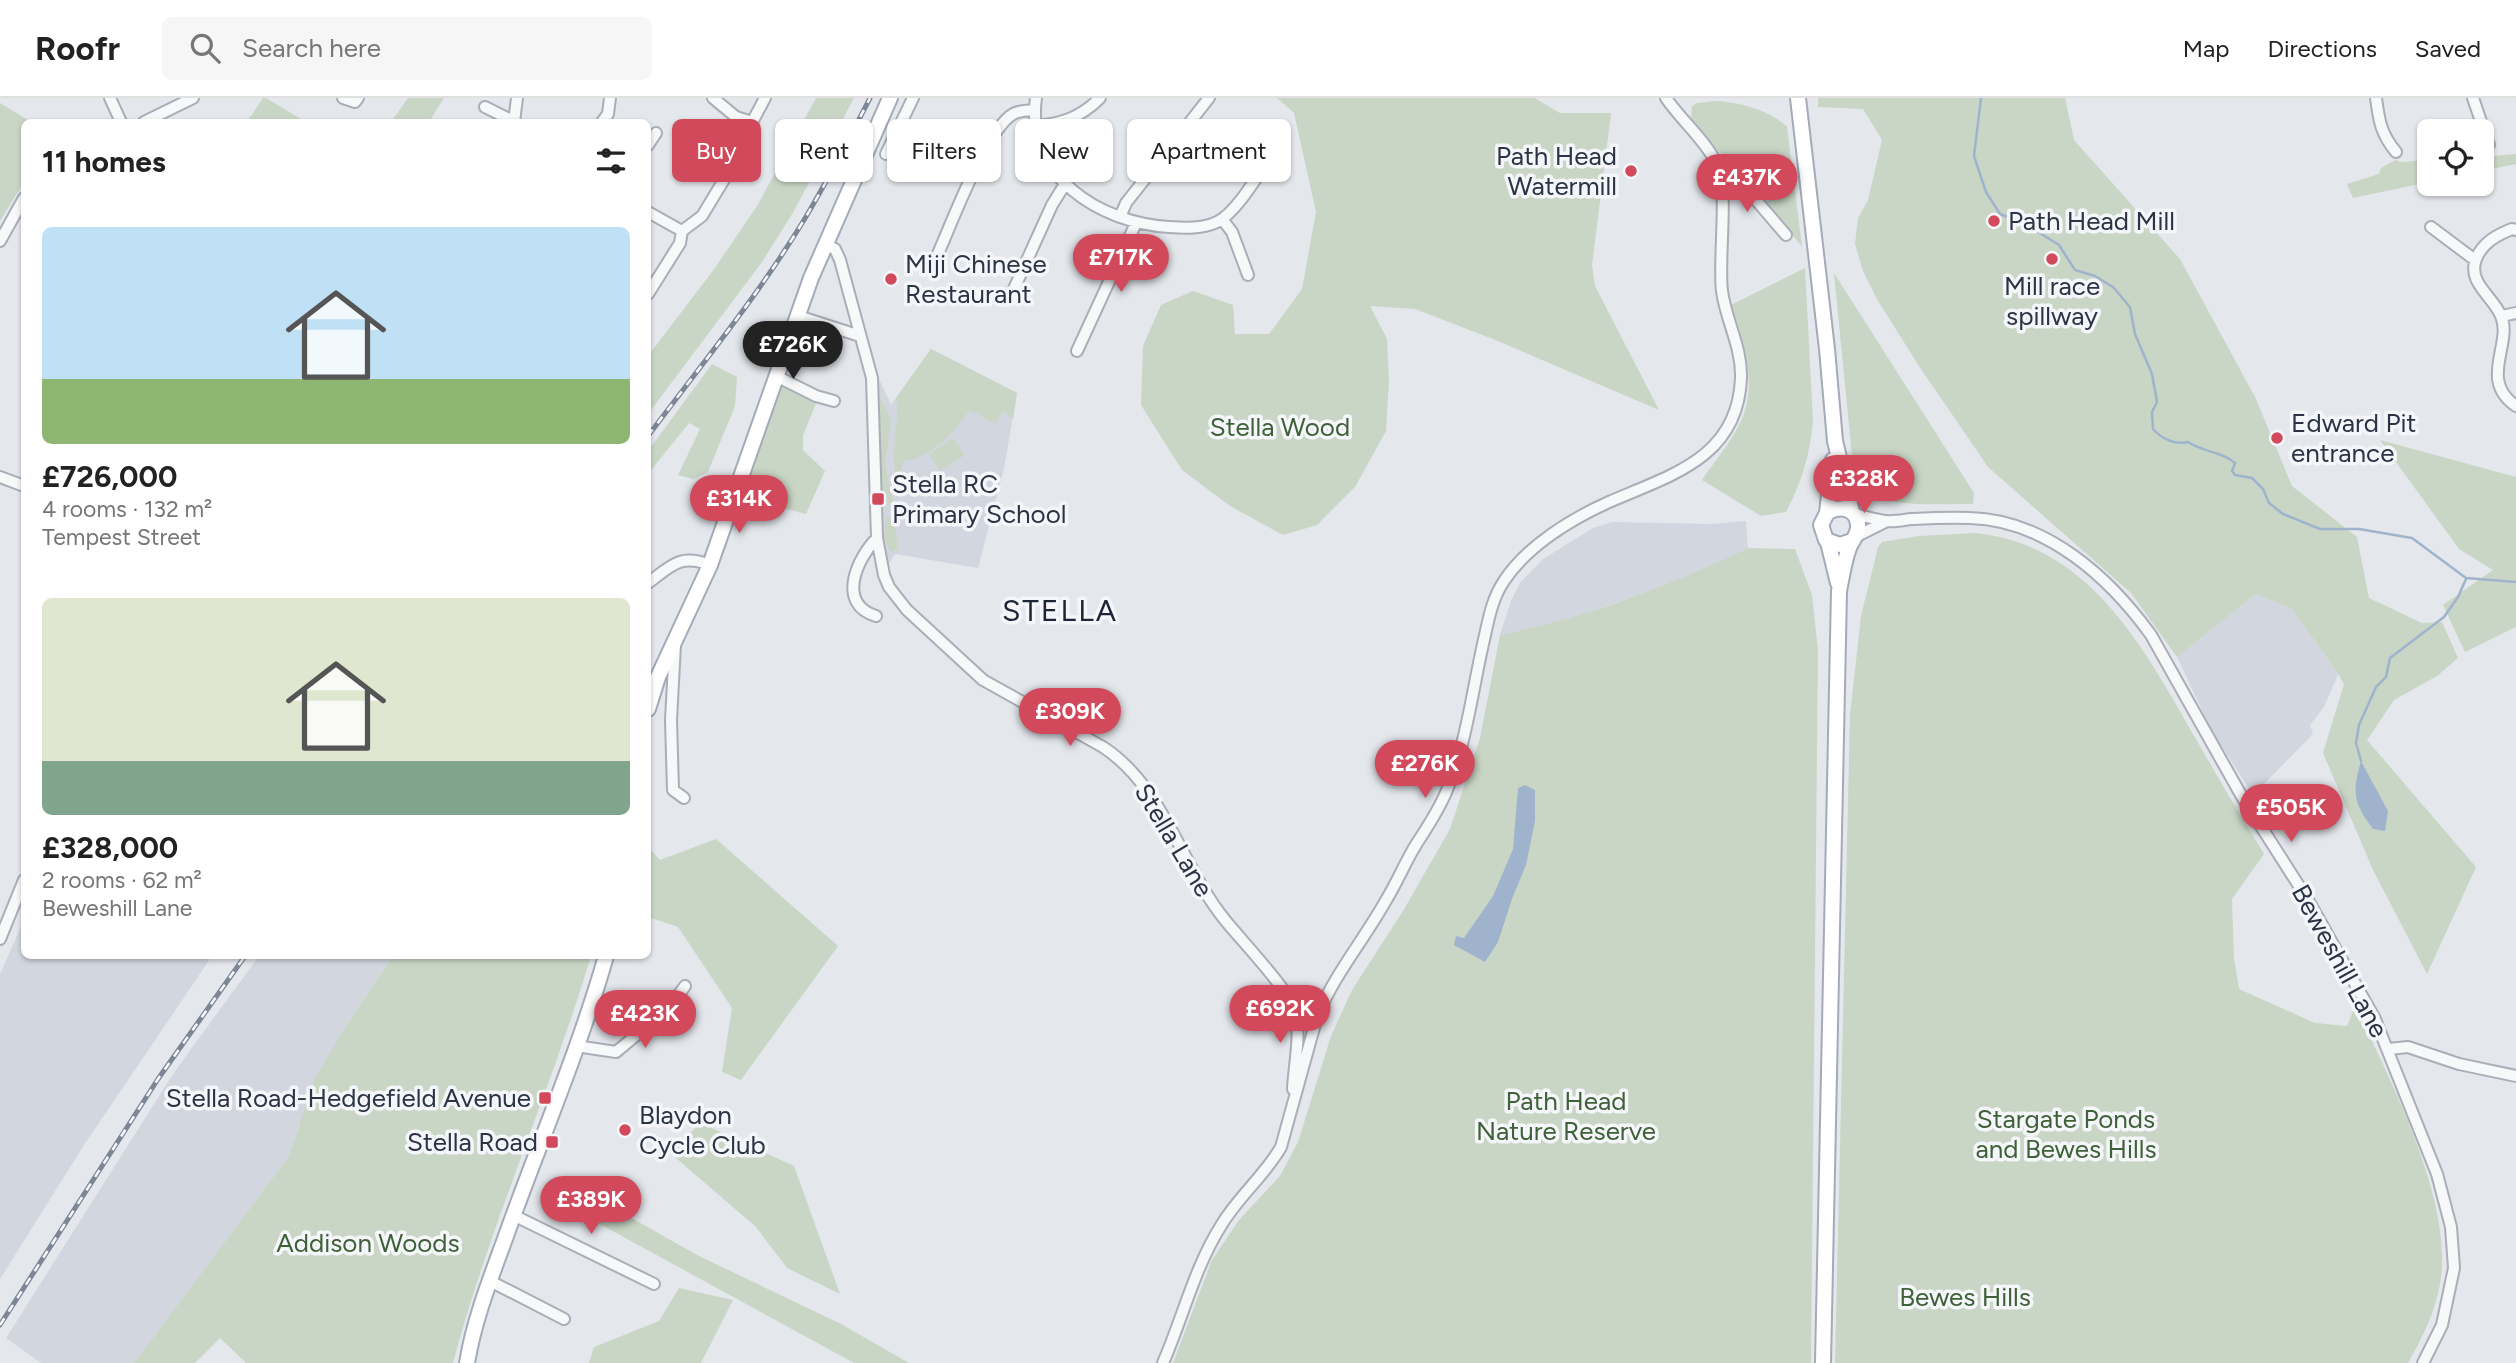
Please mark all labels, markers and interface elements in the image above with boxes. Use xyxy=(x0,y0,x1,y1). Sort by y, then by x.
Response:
search box xyxy=(162,17,652,80)
text: Roofr xyxy=(35,29,120,68)
icon: search xyxy=(186,29,224,67)
text: Search here xyxy=(242,32,381,64)
text: Map xyxy=(2183,34,2229,63)
text: Directions xyxy=(2267,34,2377,63)
text: Saved xyxy=(2415,34,2481,63)
chip: Buy xyxy=(672,119,761,182)
chip: Rent xyxy=(775,119,873,182)
chip: Filters xyxy=(887,119,1001,182)
chip: New xyxy=(1015,119,1113,182)
chip: Apartment xyxy=(1127,119,1291,182)
map controls xyxy=(2417,119,2494,196)
button: locate xyxy=(2417,119,2494,196)
place label: Path Head Watermill xyxy=(1496,140,1617,202)
icon: filters xyxy=(592,142,630,180)
text: 11 homes xyxy=(42,143,166,180)
pin: £437K xyxy=(1698,155,1796,214)
marker: Path Head Watermill xyxy=(1623,163,1639,179)
text: £437K xyxy=(1712,163,1782,191)
place label: Path Head Mill xyxy=(2008,205,2175,237)
marker: Path Head Mill xyxy=(1986,213,2002,229)
pin: £717K xyxy=(1072,234,1170,294)
text: £717K xyxy=(1089,243,1153,271)
place label: Miji Chinese Restaurant xyxy=(905,248,1047,310)
marker: Mill race spillway xyxy=(2044,251,2060,267)
place label: Mill race spillway xyxy=(2004,270,2100,332)
marker: Miji Chinese Restaurant xyxy=(883,271,899,287)
icon: home xyxy=(273,272,399,398)
pin: £726K xyxy=(744,322,842,381)
text: £726K xyxy=(759,330,827,358)
place label: Edward Pit entrance xyxy=(2291,407,2417,469)
park label: Stella Wood xyxy=(1210,411,1350,443)
marker: Edward Pit entrance xyxy=(2269,430,2285,446)
pin: £328K xyxy=(1815,456,1913,515)
text: £726,000 xyxy=(42,458,177,495)
text: £328K xyxy=(1829,464,1899,492)
place label: Stella RC Primary School xyxy=(892,468,1066,530)
pin: £314K xyxy=(690,476,788,535)
text: £314K xyxy=(706,484,772,512)
marker: Stella RC Primary School xyxy=(870,491,886,507)
text: 4 rooms · 132 m² xyxy=(42,495,212,523)
text: Tempest Street xyxy=(42,523,201,551)
district label: STELLA xyxy=(1002,592,1118,629)
icon: home xyxy=(273,643,399,769)
pin: £309K xyxy=(1021,688,1119,748)
text: £309K xyxy=(1035,697,1105,725)
pin: £276K xyxy=(1376,740,1474,800)
text: £276K xyxy=(1391,749,1459,777)
street label: Stella Lane xyxy=(1128,778,1220,902)
pin: £505K xyxy=(2242,784,2340,844)
text: £505K xyxy=(2256,793,2326,821)
text: £328,000 xyxy=(42,829,178,866)
text: 2 rooms · 62 m² xyxy=(42,866,202,894)
street label: Beweshill Lane xyxy=(2285,879,2395,1043)
text: Beweshill Lane xyxy=(42,894,192,922)
pin: £692K xyxy=(1231,986,1329,1045)
pin: £423K xyxy=(596,990,694,1050)
text: £692K xyxy=(1246,994,1315,1022)
text: £423K xyxy=(610,999,680,1027)
place label: Stella Road-Hedgefield Avenue xyxy=(166,1082,531,1114)
park label: Path Head Nature Reserve xyxy=(1476,1085,1656,1147)
marker: Stella Road-Hedgefield Avenue xyxy=(537,1090,553,1106)
place label: Blaydon Cycle Club xyxy=(639,1099,766,1161)
park label: Stargate Ponds and Bewes Hills xyxy=(1975,1103,2157,1165)
marker: Blaydon Cycle Club xyxy=(617,1122,633,1138)
place label: Stella Road xyxy=(407,1126,538,1158)
marker: Stella Road xyxy=(544,1134,560,1150)
pin: £389K xyxy=(542,1176,640,1236)
text: £389K xyxy=(556,1185,626,1213)
park label: Addison Woods xyxy=(276,1227,460,1259)
park label: Bewes Hills xyxy=(1899,1281,2031,1313)

